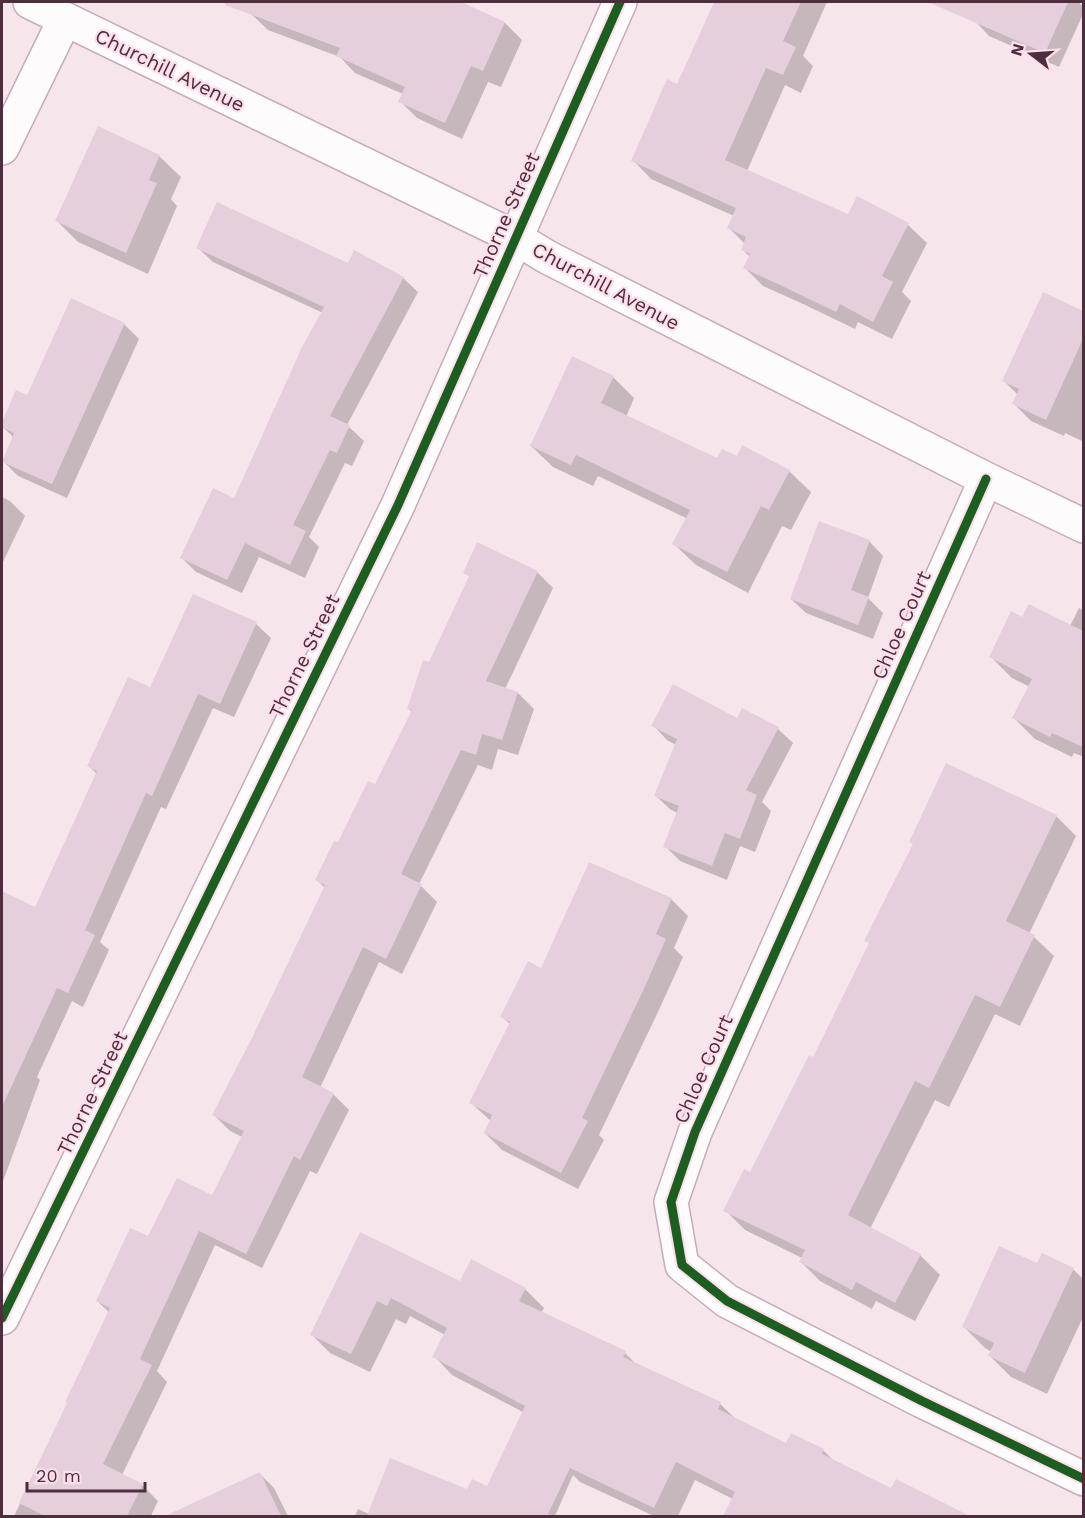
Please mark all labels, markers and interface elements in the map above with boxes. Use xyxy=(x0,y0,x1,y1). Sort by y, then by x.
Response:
street label: Churchill Avenue xyxy=(91,23,249,117)
north arrow xyxy=(1001,24,1061,84)
text: N xyxy=(1006,41,1028,58)
street label: Thorne Street xyxy=(468,148,545,282)
street label: Churchill Avenue xyxy=(528,237,684,335)
street label: Chloe Court xyxy=(866,566,936,683)
street label: Thorne Street xyxy=(264,589,345,722)
street label: Chloe Court xyxy=(668,1010,738,1127)
street label: Thorne Street xyxy=(52,1026,133,1159)
scale bar xyxy=(27,1455,146,1493)
text: 20 m xyxy=(36,1465,81,1486)

